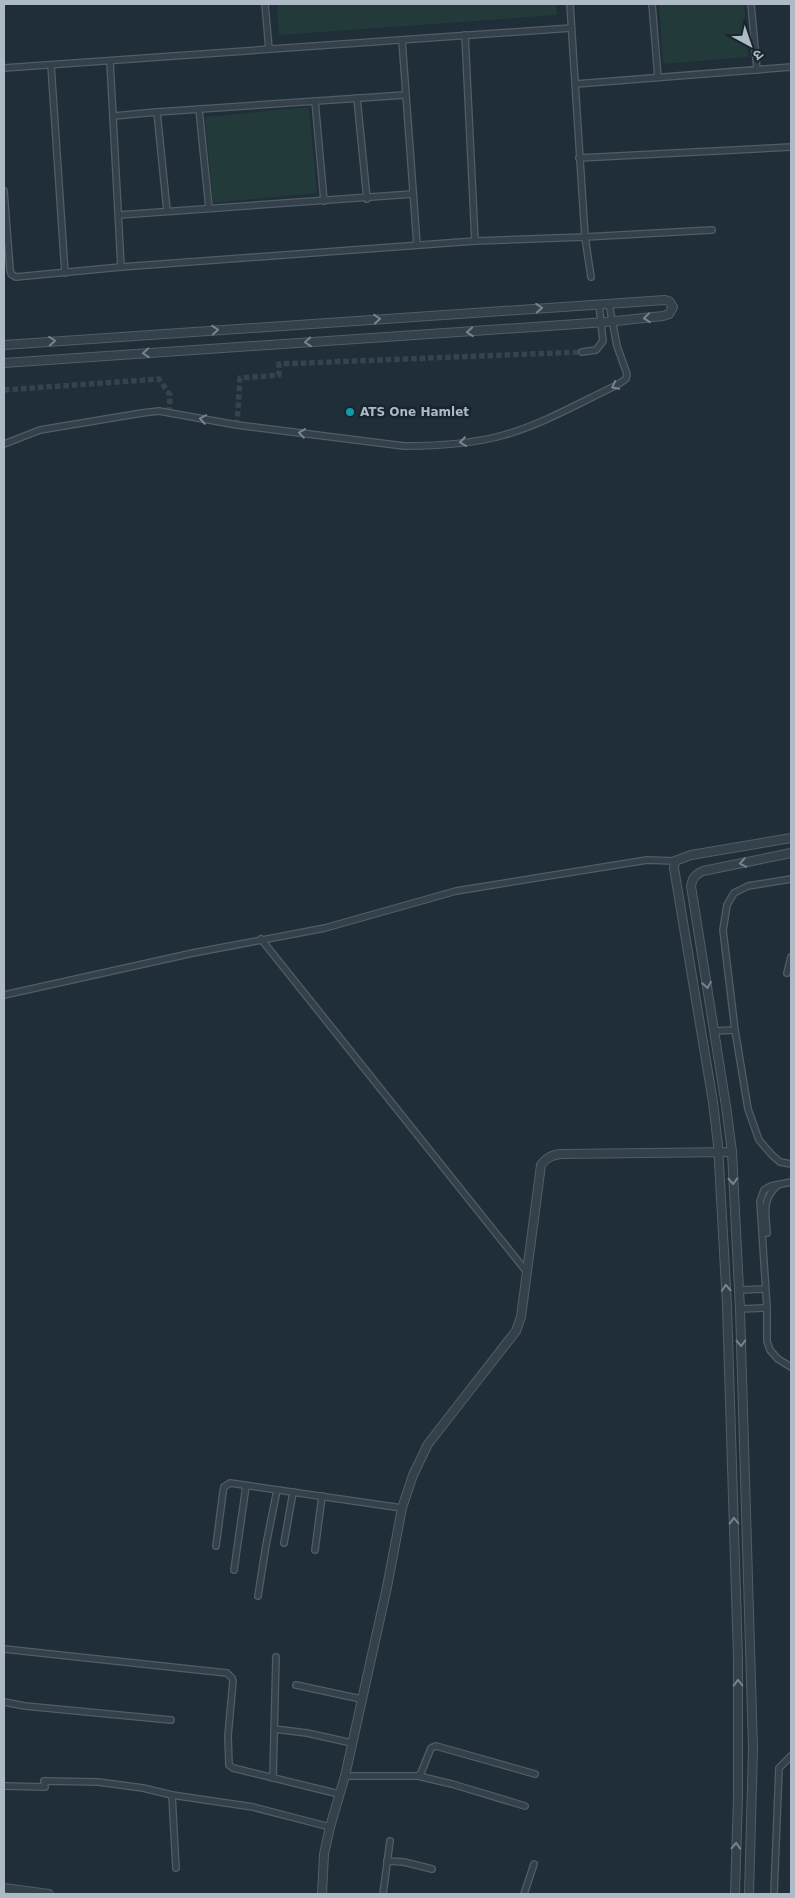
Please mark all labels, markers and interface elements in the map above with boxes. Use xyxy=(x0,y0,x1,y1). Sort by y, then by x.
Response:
north arrow xyxy=(725,20,775,70)
text: उ xyxy=(749,46,767,64)
one-way arrow xyxy=(535,303,543,314)
one-way arrow xyxy=(643,312,651,323)
one-way arrow xyxy=(373,314,381,325)
one-way arrow xyxy=(211,325,219,336)
one-way arrow xyxy=(466,326,474,337)
one-way arrow xyxy=(49,336,57,347)
one-way arrow xyxy=(304,337,312,348)
one-way arrow xyxy=(142,348,150,359)
one-way arrow xyxy=(611,380,620,390)
place label: ATS One Hamlet xyxy=(360,405,469,419)
marker: ATS One Hamlet xyxy=(344,406,356,418)
one-way arrow xyxy=(199,414,208,424)
one-way arrow xyxy=(297,429,306,439)
one-way arrow xyxy=(459,436,467,447)
one-way arrow xyxy=(739,857,748,867)
one-way arrow xyxy=(701,981,712,989)
one-way arrow xyxy=(728,1178,738,1185)
one-way arrow xyxy=(720,1284,731,1292)
one-way arrow xyxy=(736,1340,746,1347)
one-way arrow xyxy=(728,1516,739,1524)
one-way arrow xyxy=(733,1679,743,1686)
one-way arrow xyxy=(731,1841,742,1849)

